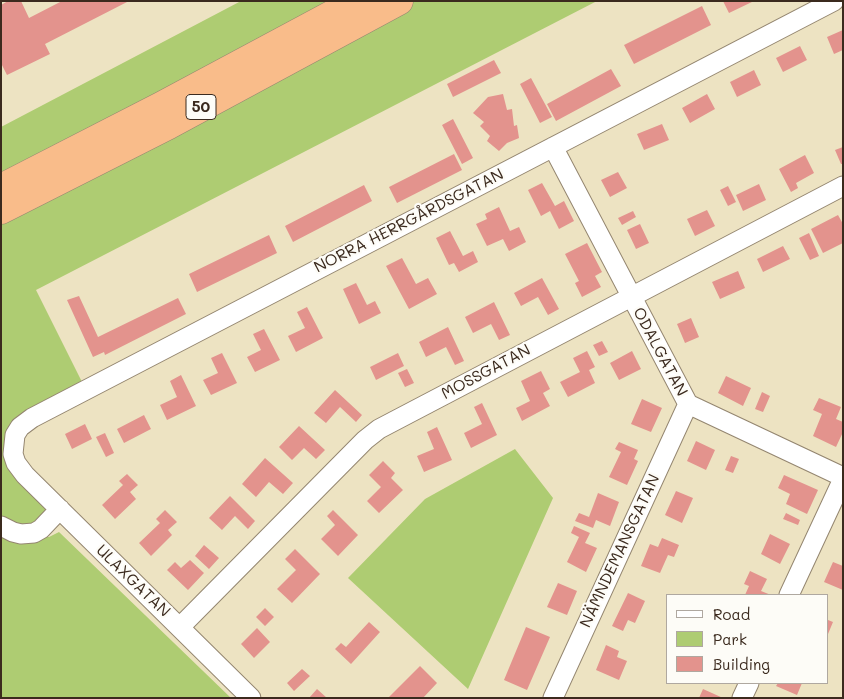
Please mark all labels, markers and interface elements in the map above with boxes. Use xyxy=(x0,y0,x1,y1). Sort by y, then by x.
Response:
road number: 50 xyxy=(186,94,216,120)
street label: NORRA HERRGÅRDSGATAN xyxy=(311,165,507,277)
street label: ODALGATAN xyxy=(629,304,691,400)
street label: MOSSGATAN xyxy=(438,340,534,404)
street label: NÄMNDEMANSGATAN xyxy=(576,471,664,631)
street label: ULAXGATAN xyxy=(92,541,174,621)
legend xyxy=(666,594,829,684)
text: Road xyxy=(713,604,750,624)
text: Park xyxy=(713,629,747,649)
text: Building xyxy=(713,654,770,674)

